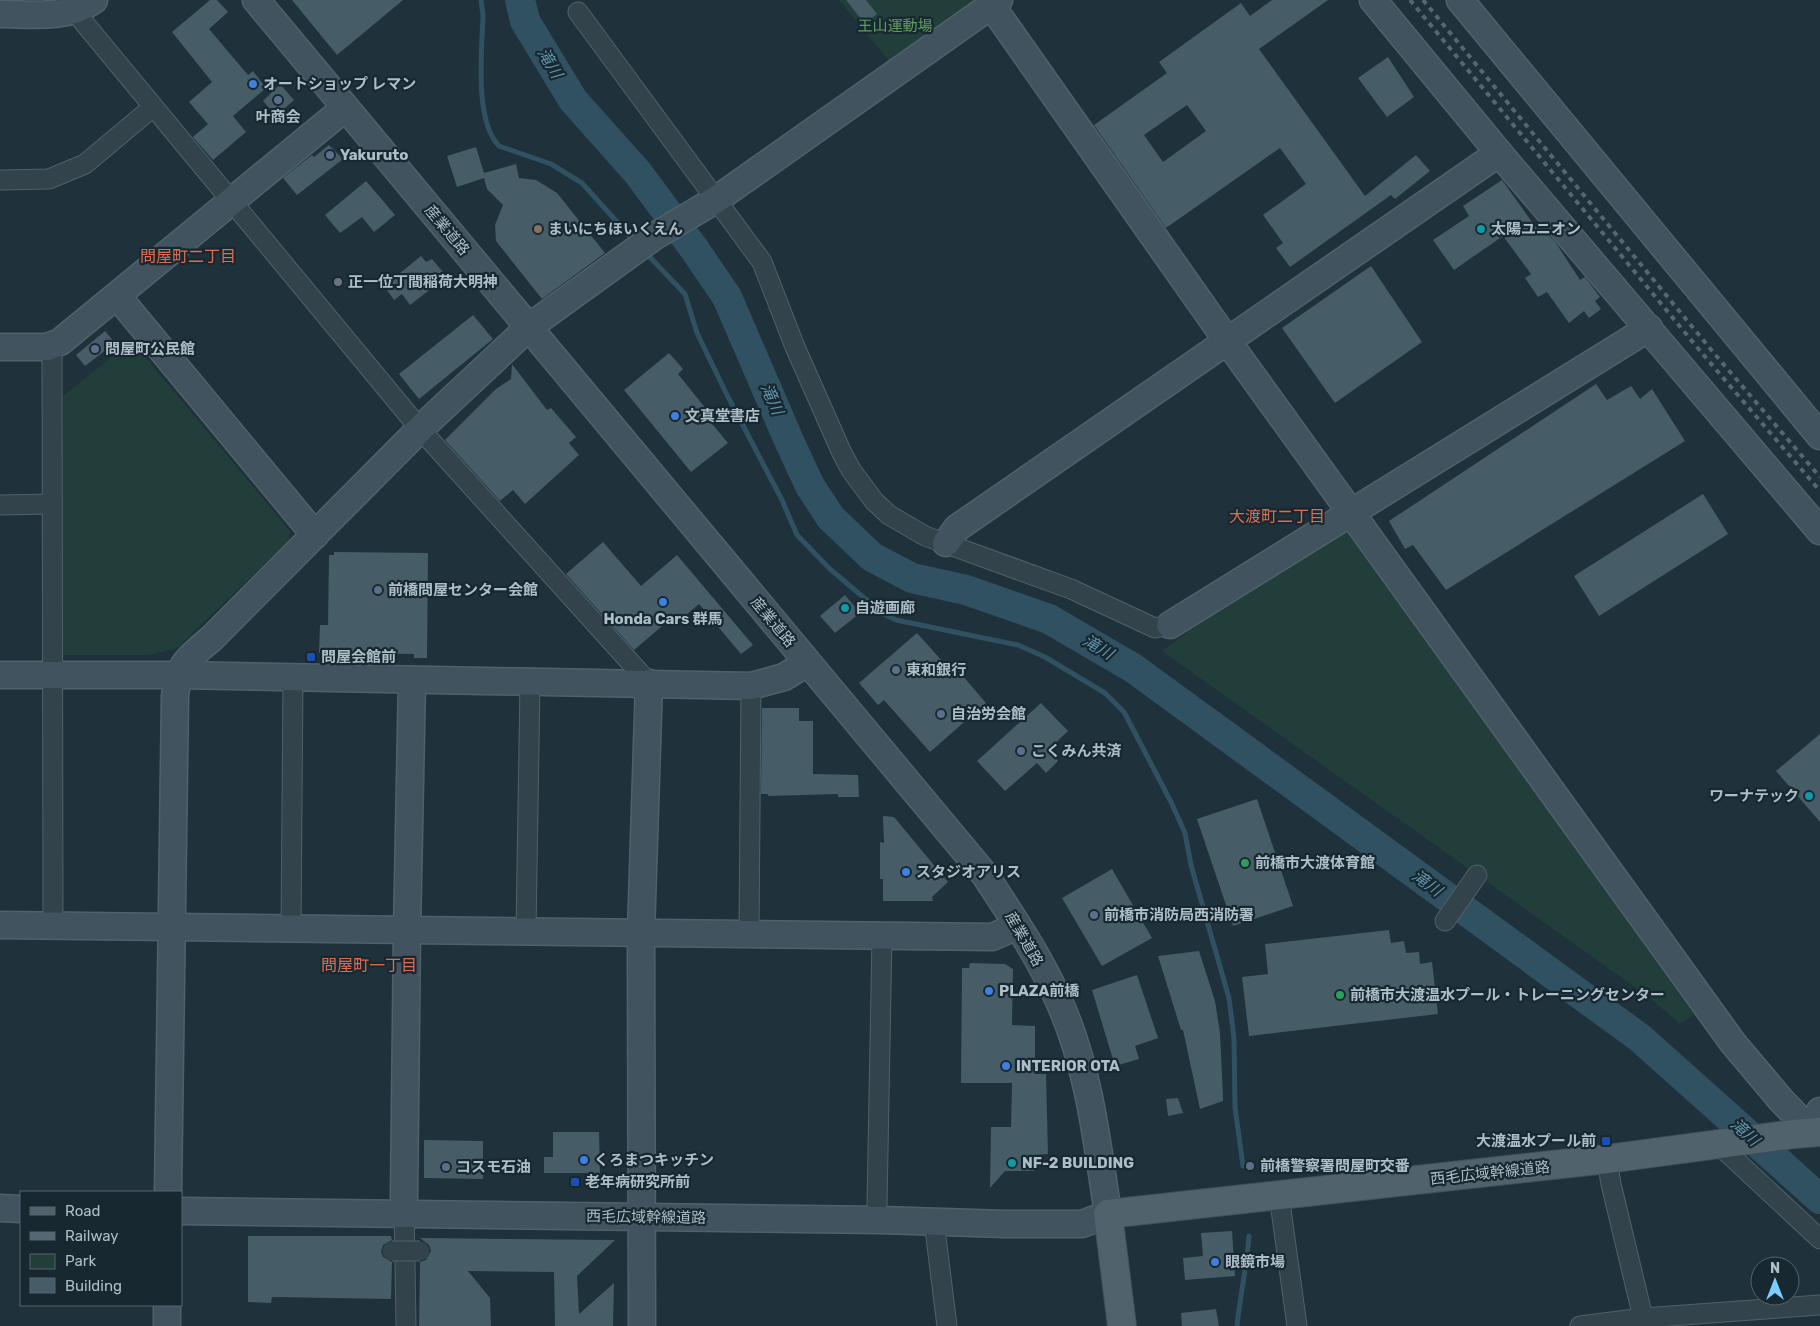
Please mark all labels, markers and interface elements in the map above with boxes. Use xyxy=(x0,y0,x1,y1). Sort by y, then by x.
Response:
park label: 王山運動場 xyxy=(857,17,933,35)
water label: 滝川 xyxy=(534,44,567,83)
place label: オートショップ レマン xyxy=(263,75,416,93)
marker: オートショップ レマン xyxy=(247,78,259,90)
marker: 叶商会 xyxy=(272,94,284,106)
place label: 叶商会 xyxy=(255,108,301,126)
place label: Yakuruto xyxy=(340,146,409,164)
marker: Yakuruto xyxy=(324,149,336,161)
street label: 産業道路 xyxy=(421,201,473,259)
place label: まいにちほいくえん xyxy=(548,220,683,238)
place label: 太陽ユニオン xyxy=(1491,220,1581,238)
marker: まいにちほいくえん xyxy=(532,223,544,235)
marker: 太陽ユニオン xyxy=(1475,223,1487,235)
district label: 問屋町二丁目 xyxy=(140,247,236,266)
place label: 正一位丁間稲荷大明神 xyxy=(348,273,498,291)
marker: 正一位丁間稲荷大明神 xyxy=(332,276,344,288)
place label: 問屋町公民館 xyxy=(105,340,195,358)
marker: 問屋町公民館 xyxy=(89,343,101,355)
water label: 滝川 xyxy=(757,381,788,419)
place label: 文真堂書店 xyxy=(685,407,760,425)
marker: 文真堂書店 xyxy=(669,410,681,422)
district label: 大渡町二丁目 xyxy=(1229,507,1325,526)
place label: 前橋問屋センター会館 xyxy=(388,581,538,599)
marker: 前橋問屋センター会館 xyxy=(372,584,384,596)
street label: 産業道路 xyxy=(747,593,799,651)
marker: Honda Cars 群馬 xyxy=(657,596,669,608)
place label: 自遊画廊 xyxy=(855,599,915,617)
marker: 自遊画廊 xyxy=(839,602,851,614)
place label: Honda Cars 群馬 xyxy=(603,610,723,628)
water label: 滝川 xyxy=(1079,631,1118,664)
place label: 問屋会館前 xyxy=(321,648,396,666)
marker: 問屋会館前 xyxy=(305,651,317,663)
place label: 東和銀行 xyxy=(906,661,966,679)
marker: 東和銀行 xyxy=(890,664,902,676)
place label: 自治労会館 xyxy=(951,705,1026,723)
marker: 自治労会館 xyxy=(935,708,947,720)
place label: こくみん共済 xyxy=(1031,742,1122,760)
marker: こくみん共済 xyxy=(1015,745,1027,757)
place label: ワーナテック xyxy=(1709,787,1799,805)
marker: ワーナテック xyxy=(1803,790,1815,802)
place label: 前橋市大渡体育館 xyxy=(1255,854,1375,872)
marker: 前橋市大渡体育館 xyxy=(1239,857,1251,869)
place label: スタジオアリス xyxy=(916,863,1021,881)
marker: スタジオアリス xyxy=(900,866,912,878)
water label: 滝川 xyxy=(1408,866,1447,901)
place label: 前橋市消防局西消防署 xyxy=(1104,906,1254,924)
street label: 産業道路 xyxy=(1001,909,1047,969)
marker: 前橋市消防局西消防署 xyxy=(1088,909,1100,921)
district label: 問屋町一丁目 xyxy=(321,956,417,975)
place label: PLAZA前橋 xyxy=(999,982,1080,1000)
marker: PLAZA前橋 xyxy=(983,985,995,997)
place label: 前橋市大渡温水プール・トレーニングセンター xyxy=(1350,986,1665,1004)
marker: 前橋市大渡温水プール・トレーニングセンター xyxy=(1334,989,1346,1001)
place label: INTERIOR OTA xyxy=(1016,1057,1120,1075)
marker: INTERIOR OTA xyxy=(1000,1060,1012,1072)
water label: 滝川 xyxy=(1727,1114,1765,1151)
place label: 大渡温水プール前 xyxy=(1476,1132,1596,1150)
marker: 大渡温水プール前 xyxy=(1600,1135,1612,1147)
place label: くろまつキッチン xyxy=(594,1151,714,1169)
marker: くろまつキッチン xyxy=(578,1154,590,1166)
place label: NF-2 BUILDING xyxy=(1022,1154,1134,1172)
marker: NF-2 BUILDING xyxy=(1006,1157,1018,1169)
place label: 前橋警察署問屋町交番 xyxy=(1260,1157,1410,1175)
place label: コスモ石油 xyxy=(456,1158,531,1176)
street label: 西毛広域幹線道路 xyxy=(1429,1158,1551,1188)
marker: 前橋警察署問屋町交番 xyxy=(1244,1160,1256,1172)
marker: コスモ石油 xyxy=(440,1161,452,1173)
place label: 老年病研究所前 xyxy=(585,1173,690,1191)
marker: 老年病研究所前 xyxy=(569,1176,581,1188)
legend xyxy=(20,1191,182,1306)
text: Road xyxy=(65,1202,101,1220)
street label: 西毛広域幹線道路 xyxy=(586,1207,706,1227)
text: Railway xyxy=(65,1227,119,1245)
text: Park xyxy=(65,1252,96,1270)
place label: 眼鏡市場 xyxy=(1225,1253,1285,1271)
marker: 眼鏡市場 xyxy=(1209,1256,1221,1268)
north arrow xyxy=(1750,1256,1800,1306)
text: N xyxy=(1770,1260,1780,1277)
text: Building xyxy=(65,1277,122,1295)

